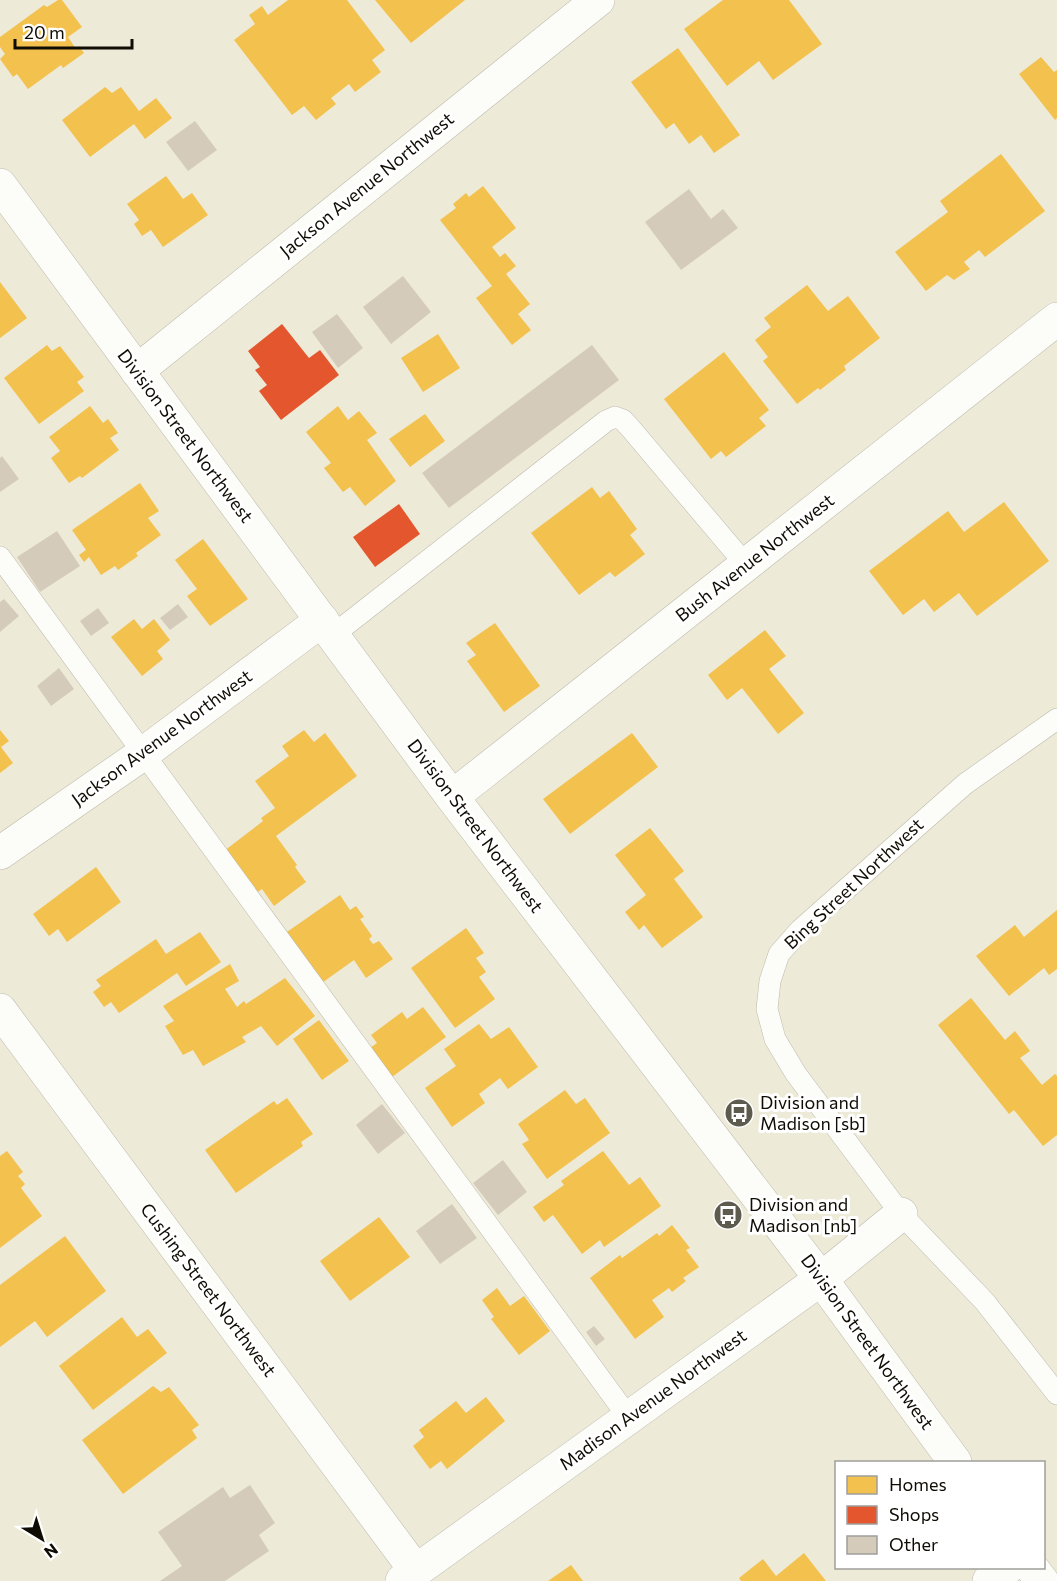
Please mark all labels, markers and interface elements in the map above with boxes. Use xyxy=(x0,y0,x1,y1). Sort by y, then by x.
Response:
scale bar xyxy=(15,12,132,50)
text: 20 m xyxy=(24,21,65,43)
street label: Jackson Avenue Northwest xyxy=(275,107,458,261)
street label: Division Street Northwest xyxy=(113,344,258,526)
street label: Bush Avenue Northwest xyxy=(671,488,838,626)
street label: Jackson Avenue Northwest xyxy=(67,664,256,810)
street label: Division Street Northwest xyxy=(403,734,548,916)
street label: Bing Street Northwest xyxy=(779,813,927,953)
place label: Division and Madison [sb] xyxy=(760,1091,866,1134)
bus stop icon: Division and Madison [sb] xyxy=(723,1097,755,1129)
place label: Division and Madison [nb] xyxy=(749,1193,857,1236)
street label: Cushing Street Northwest xyxy=(136,1198,281,1380)
bus stop icon: Division and Madison [nb] xyxy=(712,1199,744,1231)
street label: Division Street Northwest xyxy=(797,1249,939,1433)
street label: Madison Avenue Northwest xyxy=(555,1324,750,1474)
legend xyxy=(835,1461,1045,1569)
text: Homes xyxy=(889,1473,947,1495)
text: Shops xyxy=(889,1503,939,1525)
north arrow xyxy=(12,1509,72,1569)
text: Other xyxy=(889,1533,938,1555)
text: N xyxy=(41,1540,62,1562)

